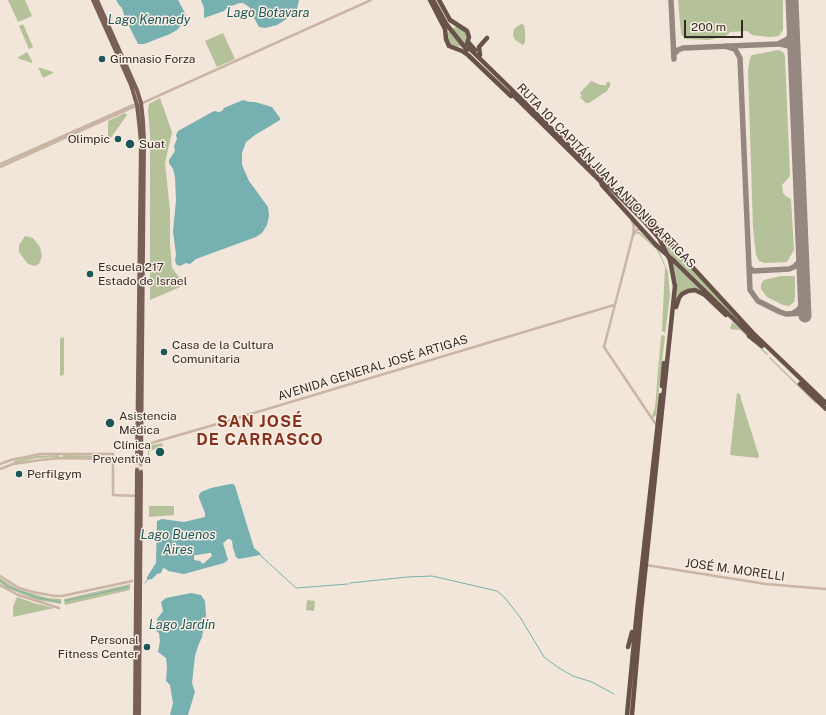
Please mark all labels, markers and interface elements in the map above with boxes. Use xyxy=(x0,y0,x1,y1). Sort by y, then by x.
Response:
water label: Lago Botavara xyxy=(226,5,310,21)
water label: Lago Kennedy xyxy=(108,12,190,28)
scale bar xyxy=(686,12,745,38)
text: 200 m xyxy=(691,20,726,34)
place label: Gimnasio Forza xyxy=(110,52,195,66)
marker: Gimnasio Forza xyxy=(97,54,107,64)
street label: RUTA 101 CAPITÁN JUAN ANTONIO ARTIGAS xyxy=(514,81,698,271)
place label: Olimpic xyxy=(68,132,110,146)
marker: Olimpic xyxy=(113,134,123,144)
place label: Suat xyxy=(139,137,165,151)
marker: Suat xyxy=(124,138,136,150)
place label: Escuela 217 Estado de Israel xyxy=(98,260,187,288)
marker: Escuela 217 Estado de Israel xyxy=(85,269,95,279)
street label: AVENIDA GENERAL JOSÉ ARTIGAS xyxy=(276,332,470,404)
place label: Casa de la Cultura Comunitaria xyxy=(172,338,274,366)
marker: Casa de la Cultura Comunitaria xyxy=(159,347,169,357)
place label: Asistencia Médica xyxy=(119,409,177,437)
district label: SAN JOSÉ DE CARRASCO xyxy=(196,412,324,450)
marker: Asistencia Médica xyxy=(104,417,116,429)
place label: Clínica Preventiva xyxy=(93,438,151,466)
marker: Clínica Preventiva xyxy=(154,446,166,458)
place label: Perfilgym xyxy=(27,467,82,481)
marker: Perfilgym xyxy=(14,469,24,479)
water label: Lago Buenos Aires xyxy=(140,527,216,558)
street label: JOSÉ M. MORELLI xyxy=(684,556,786,584)
water label: Lago Jardín xyxy=(149,617,215,633)
place label: Personal Fitness Center xyxy=(58,633,139,661)
marker: Personal Fitness Center xyxy=(142,642,152,652)

